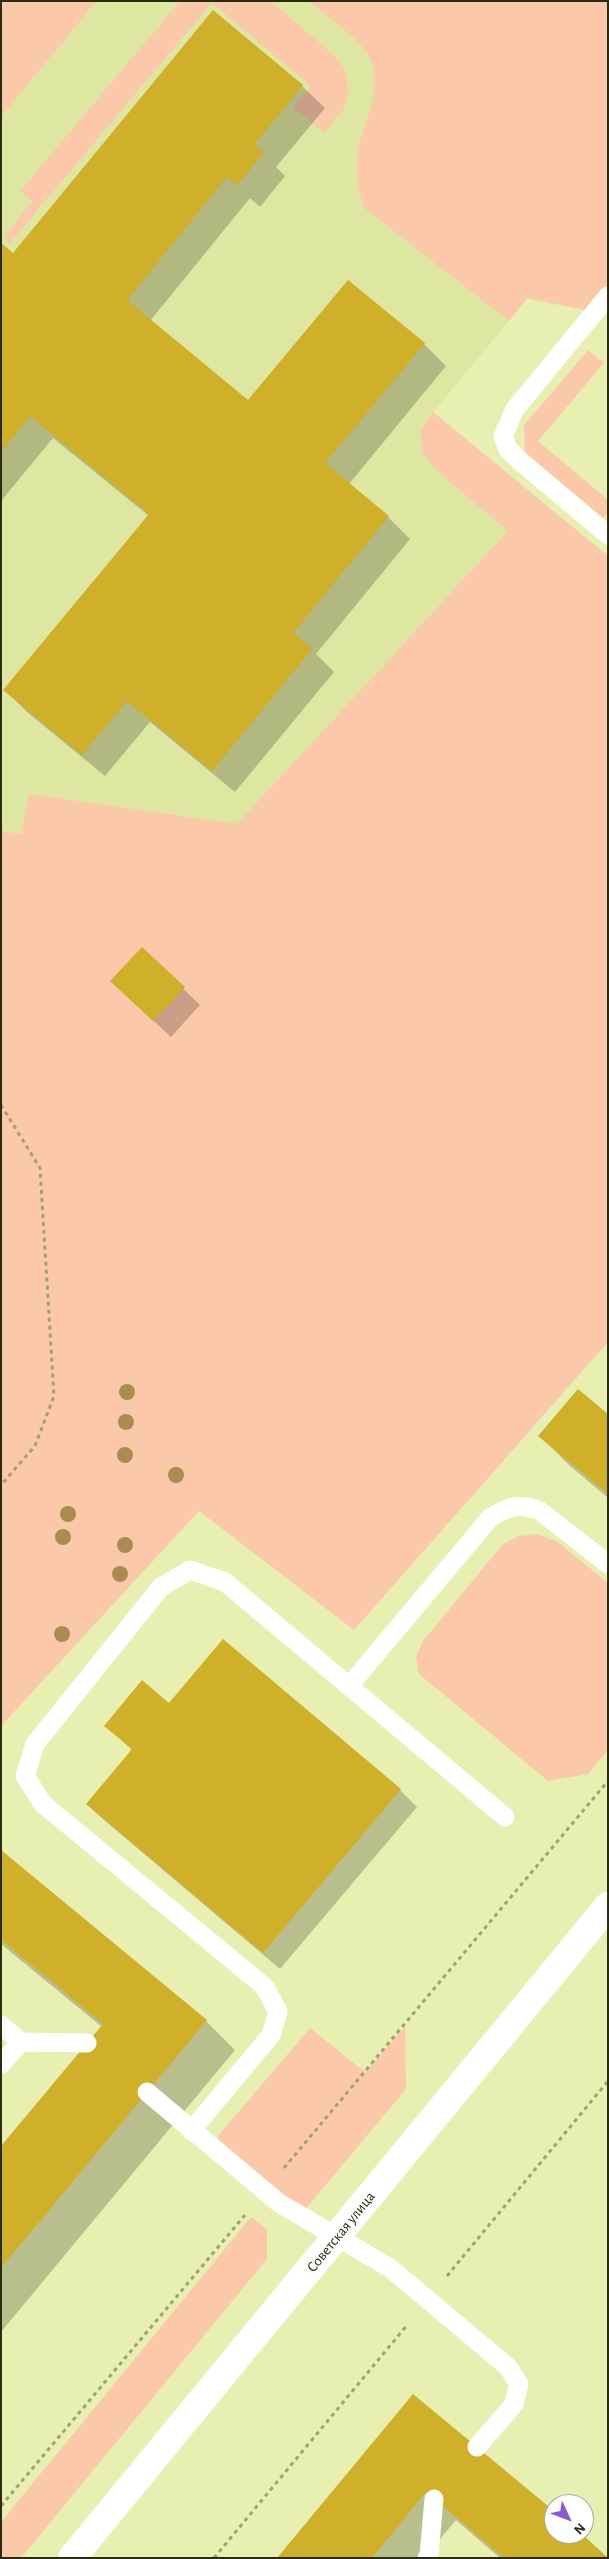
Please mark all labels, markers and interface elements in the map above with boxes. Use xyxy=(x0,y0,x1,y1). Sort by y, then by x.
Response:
street label: Советская улица xyxy=(303,2188,379,2276)
north arrow xyxy=(544,2494,594,2544)
text: N xyxy=(571,2520,588,2537)

